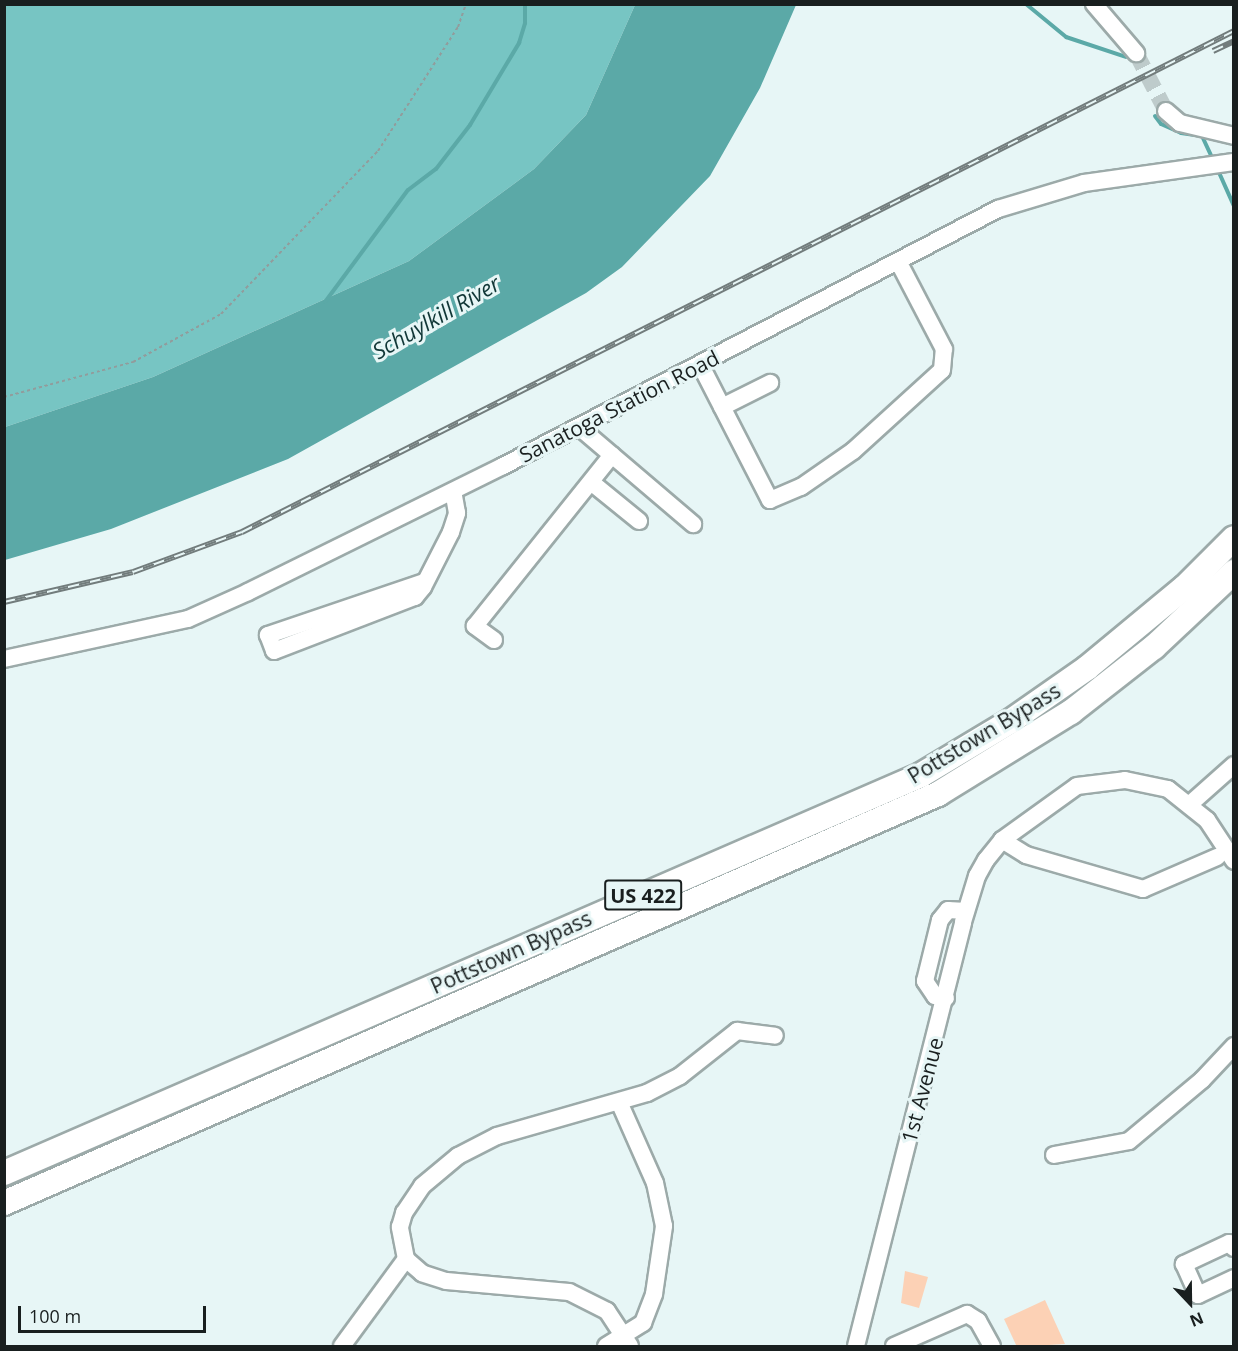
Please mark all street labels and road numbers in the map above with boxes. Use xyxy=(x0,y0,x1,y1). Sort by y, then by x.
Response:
street label: Sanatoga Station Road xyxy=(515,345,723,467)
street label: Pottstown Bypass xyxy=(903,677,1065,789)
road number: US 422 xyxy=(604,878,682,912)
street label: Pottstown Bypass xyxy=(427,905,595,999)
street label: 1st Avenue xyxy=(896,1035,948,1145)

